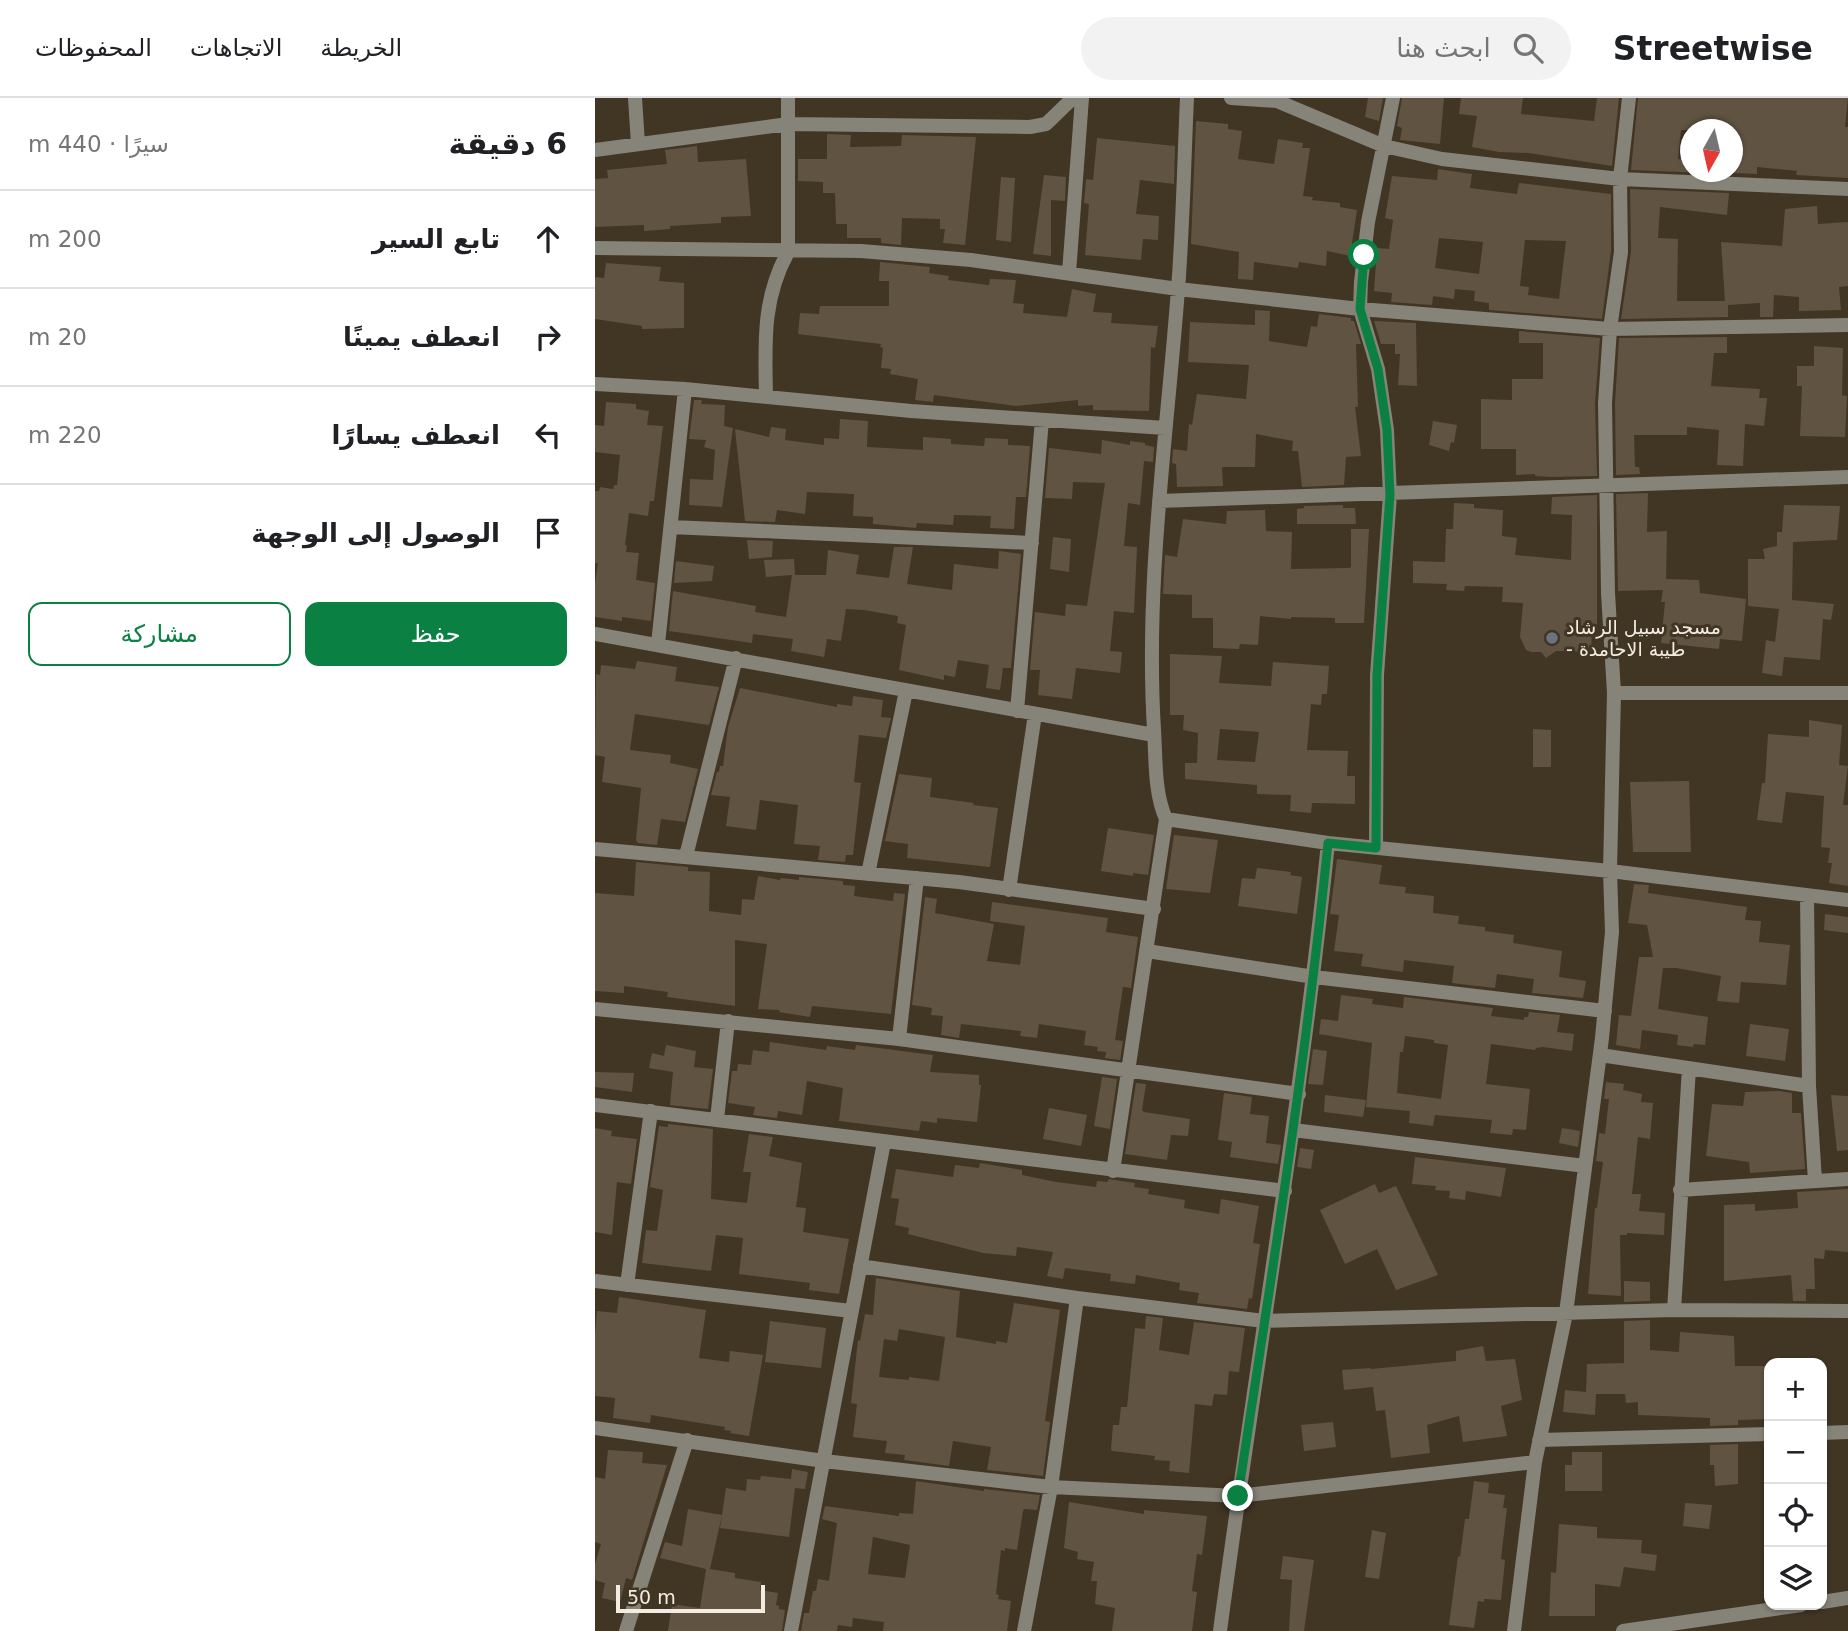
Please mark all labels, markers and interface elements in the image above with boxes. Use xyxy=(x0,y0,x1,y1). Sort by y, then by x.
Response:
search box xyxy=(1081,17,1571,80)
icon: search xyxy=(1509,29,1547,67)
text: Streetwise xyxy=(1613,29,1813,68)
text: ابحث هنا xyxy=(1396,33,1491,63)
text: المحفوظات xyxy=(35,34,152,62)
text: الاتجاهات xyxy=(190,34,282,62)
text: الخريطة xyxy=(320,34,402,62)
north arrow xyxy=(1680,119,1743,182)
text: 6 دقيقة xyxy=(449,126,567,161)
text: سيرًا · 440 m xyxy=(28,131,169,157)
icon: ahead xyxy=(529,220,567,258)
text: تابع السير xyxy=(372,224,500,254)
text: 200 m xyxy=(28,226,102,252)
route start xyxy=(1348,239,1379,270)
icon: right xyxy=(529,318,567,356)
text: انعطف يمينًا xyxy=(343,322,500,352)
text: 20 m xyxy=(28,324,87,350)
icon: left xyxy=(529,416,567,454)
text: انعطف يسارًا xyxy=(331,420,500,450)
text: 220 m xyxy=(28,422,102,448)
icon: arrive xyxy=(529,514,567,552)
text: الوصول إلى الوجهة xyxy=(251,518,500,548)
button: مشاركة xyxy=(28,602,291,666)
button: حفظ xyxy=(305,602,567,666)
place label: مسجد سبيل الرشاد - طيبة الاحامدة xyxy=(1566,616,1721,660)
marker: مسجد سبيل الرشاد - طيبة الاحامدة xyxy=(1544,630,1560,646)
map controls xyxy=(1764,1358,1827,1610)
button: + xyxy=(1764,1358,1827,1421)
button: − xyxy=(1764,1421,1827,1484)
route end xyxy=(1222,1480,1253,1511)
button: locate xyxy=(1764,1484,1827,1547)
button: layers xyxy=(1764,1547,1827,1610)
scale bar xyxy=(616,1582,765,1614)
text: 50 m xyxy=(627,1586,676,1608)

